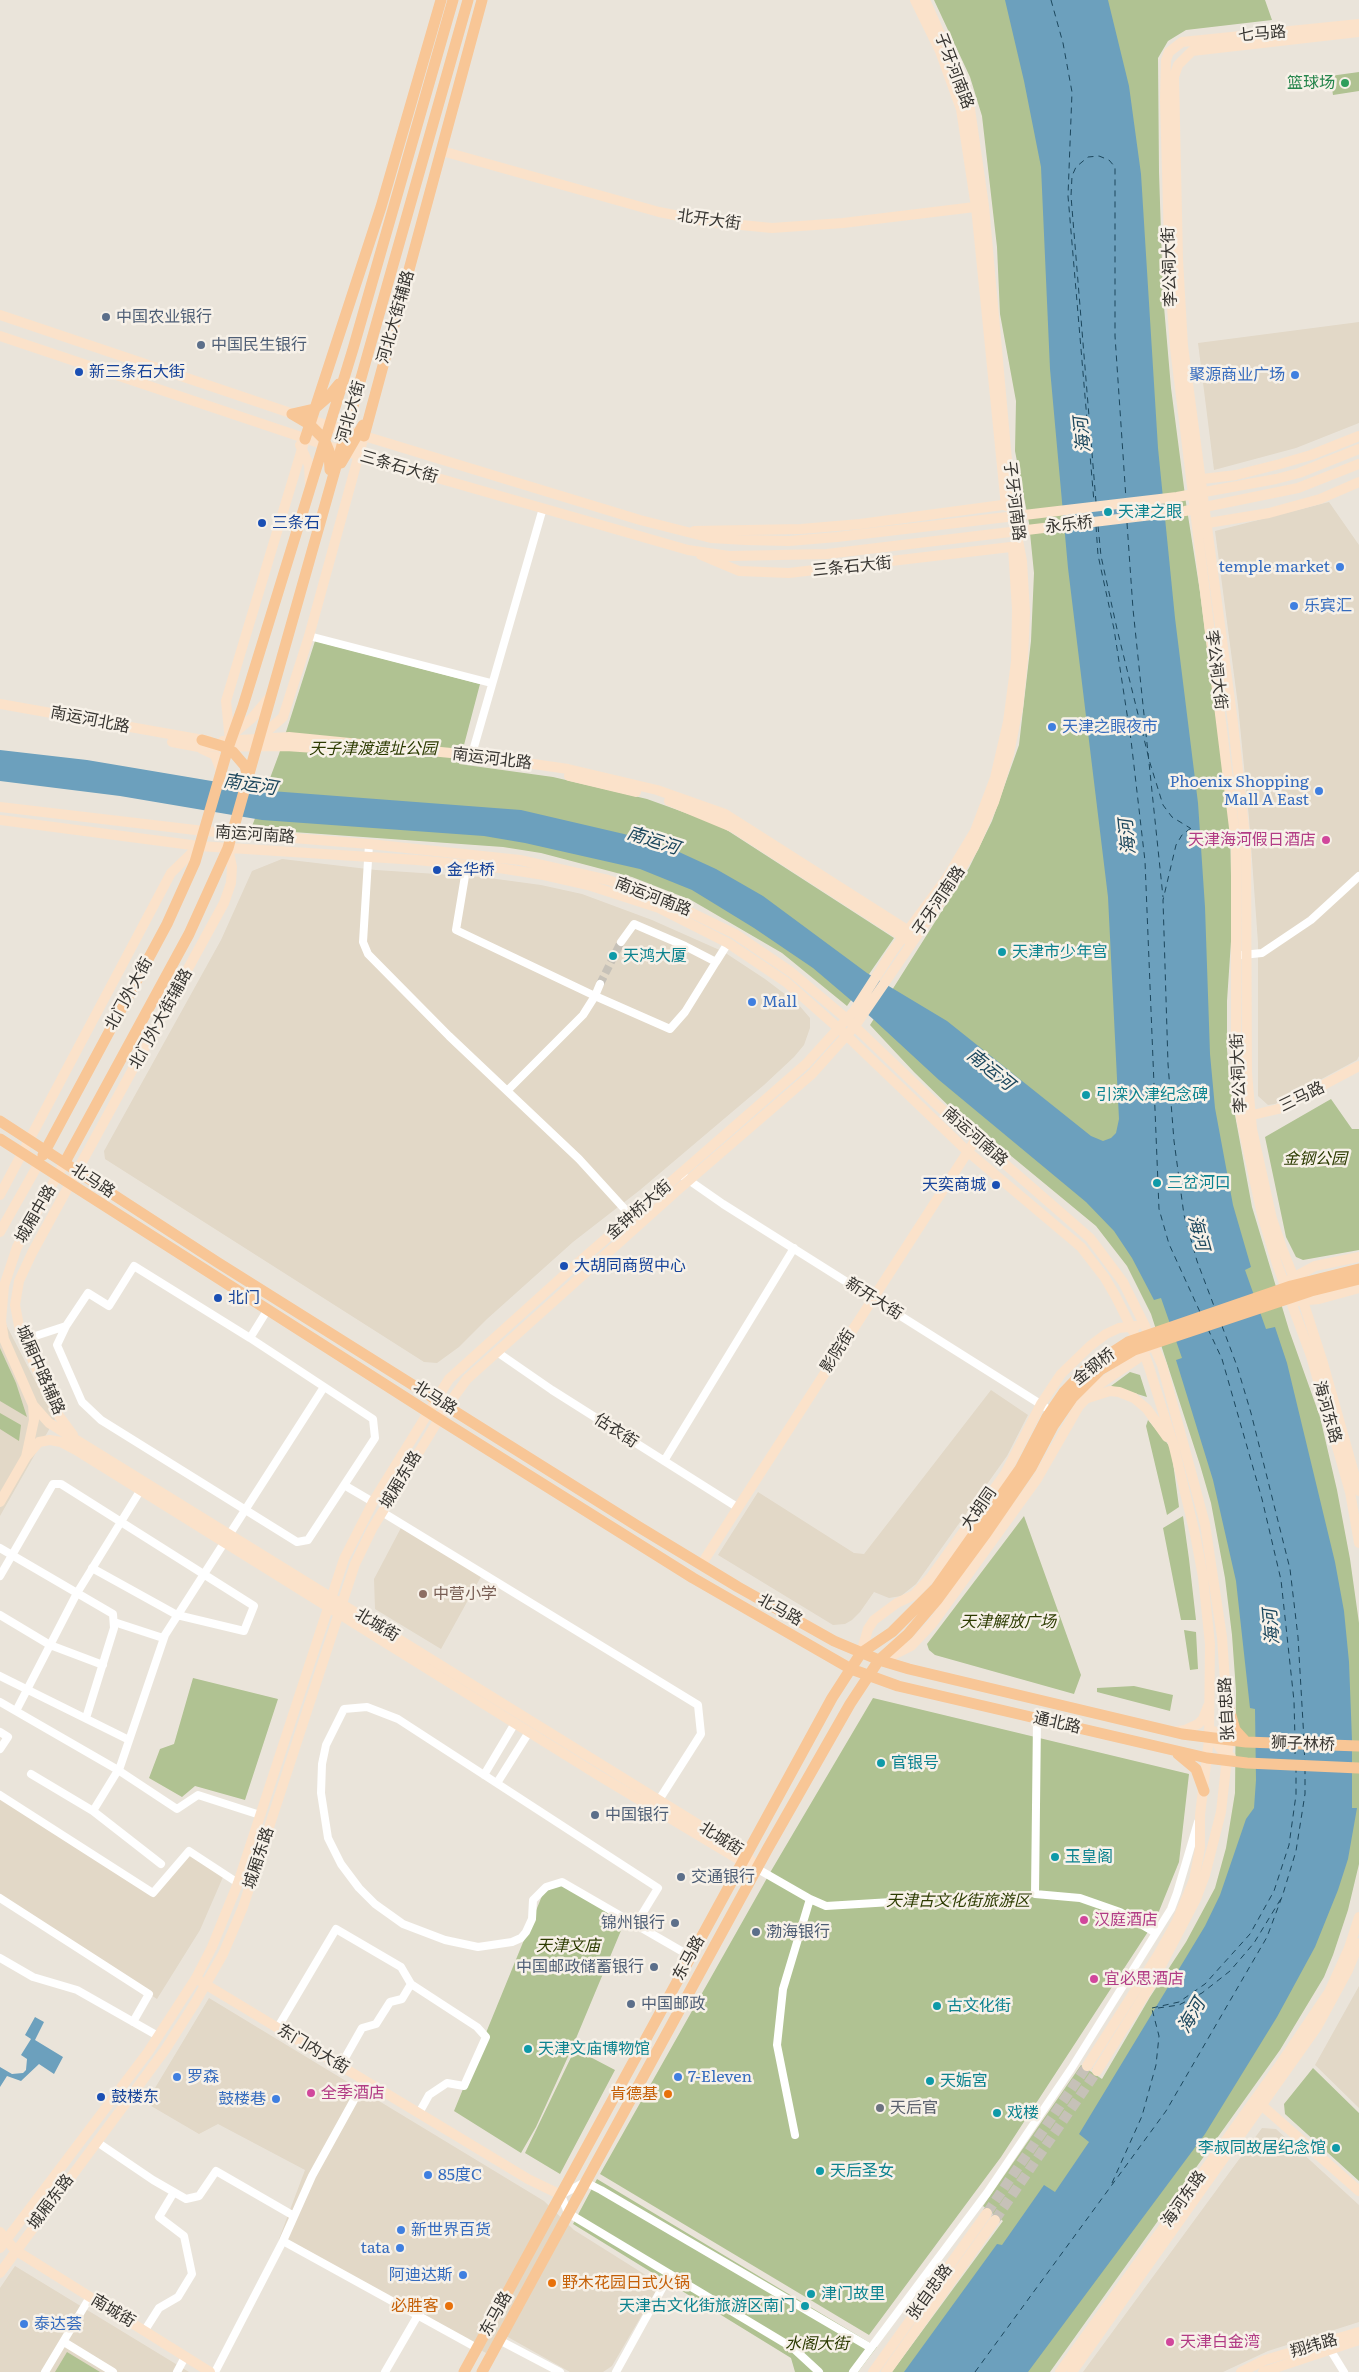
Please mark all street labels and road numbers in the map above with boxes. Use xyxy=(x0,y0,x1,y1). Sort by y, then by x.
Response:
street label: 七马路 xyxy=(1237,22,1287,46)
street label: 子牙河南路 xyxy=(931,30,977,112)
street label: 北开大街 xyxy=(676,206,742,234)
street label: 李公祠大街 xyxy=(1159,227,1181,307)
street label: 河北大街辅路 xyxy=(374,268,418,366)
street label: 河北大街 xyxy=(333,379,369,445)
street label: 三条石大街 xyxy=(358,447,440,487)
street label: 子牙河南路 xyxy=(1000,460,1028,542)
street label: 永乐桥 xyxy=(1044,513,1094,537)
street label: 三条石大街 xyxy=(811,553,893,581)
street label: 李公祠大街 xyxy=(1202,629,1230,711)
street label: 南运河北路 xyxy=(49,703,131,737)
street label: 南运河北路 xyxy=(451,745,533,773)
street label: 南运河南路 xyxy=(214,823,296,847)
street label: 子牙河南路 xyxy=(909,862,969,940)
street label: 南运河南路 xyxy=(612,874,694,920)
street label: 北门外大街 xyxy=(101,954,157,1034)
street label: 北门外大街辅路 xyxy=(125,965,197,1073)
street label: 李公祠大街 xyxy=(1227,1033,1251,1113)
street label: 三马路 xyxy=(1276,1078,1328,1116)
street label: 南运河南路 xyxy=(939,1104,1011,1170)
street label: 北马路 xyxy=(68,1160,118,1202)
street label: 金钟桥大街 xyxy=(603,1177,675,1243)
street label: 城厢中路 xyxy=(12,1181,60,1247)
street label: 新开大街 xyxy=(842,1274,906,1324)
street label: 城厢中路辅路 xyxy=(12,1322,68,1418)
street label: 影院街 xyxy=(817,1326,859,1376)
street label: 金钢桥 xyxy=(1069,1345,1119,1389)
street label: 北马路 xyxy=(410,1377,460,1419)
street label: 海河东路 xyxy=(1309,1379,1345,1445)
street label: 估衣街 xyxy=(591,1410,641,1452)
street label: 城厢东路 xyxy=(376,1448,426,1512)
street label: 大胡同 xyxy=(957,1484,1001,1534)
street label: 北马路 xyxy=(754,1590,806,1630)
street label: 北城街 xyxy=(351,1604,403,1646)
street label: 张自忠路 xyxy=(1216,1677,1238,1741)
street label: 通北路 xyxy=(1031,1708,1083,1738)
street label: 狮子林桥 xyxy=(1271,1733,1335,1755)
street label: 北城街 xyxy=(696,1818,746,1860)
street label: 城厢东路 xyxy=(240,1825,278,1891)
street label: 东马路 xyxy=(669,1932,709,1984)
street label: 东门内大街 xyxy=(274,2020,352,2078)
street label: 海河东路 xyxy=(1158,2167,1210,2231)
street label: 城厢东路 xyxy=(24,2171,78,2233)
street label: 张自忠路 xyxy=(903,2260,957,2324)
street label: 东马路 xyxy=(476,2288,516,2340)
street label: 南城街 xyxy=(87,2290,139,2332)
street label: 翔纬路 xyxy=(1288,2330,1340,2362)

